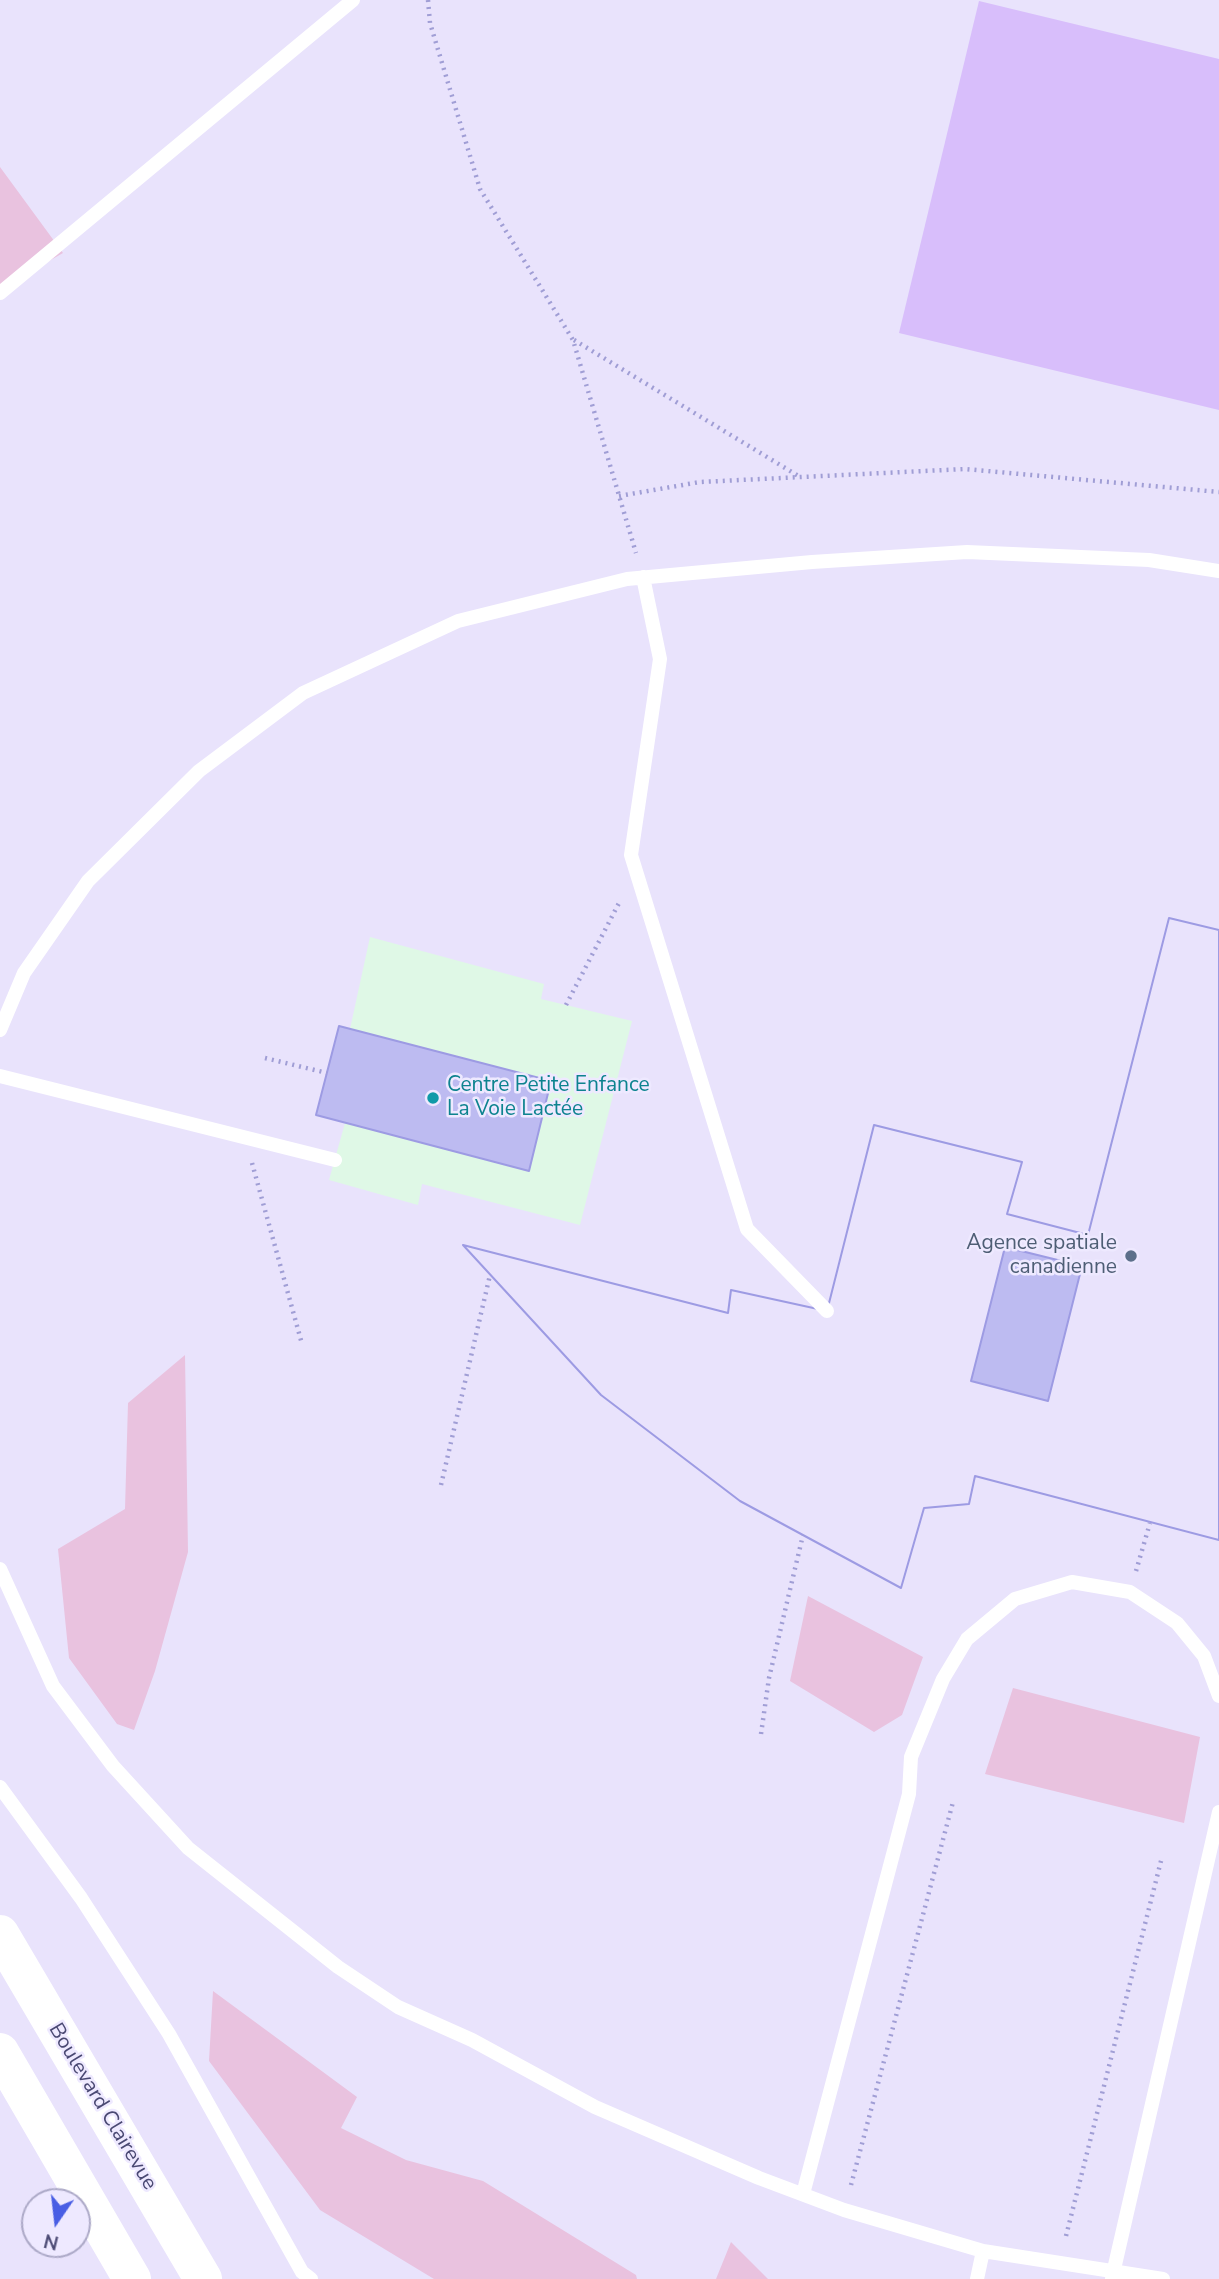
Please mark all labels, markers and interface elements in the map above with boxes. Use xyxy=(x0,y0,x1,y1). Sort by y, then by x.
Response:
place label: Centre Petite Enfance La Voie Lactée xyxy=(447,1073,650,1123)
marker: Centre Petite Enfance La Voie Lactée xyxy=(425,1090,441,1106)
place label: Agence spatiale canadienne xyxy=(966,1231,1117,1281)
marker: Agence spatiale canadienne xyxy=(1123,1248,1139,1264)
street label: Boulevard Clairevue xyxy=(42,2019,162,2195)
north arrow xyxy=(21,2188,91,2258)
text: N xyxy=(41,2227,61,2256)

